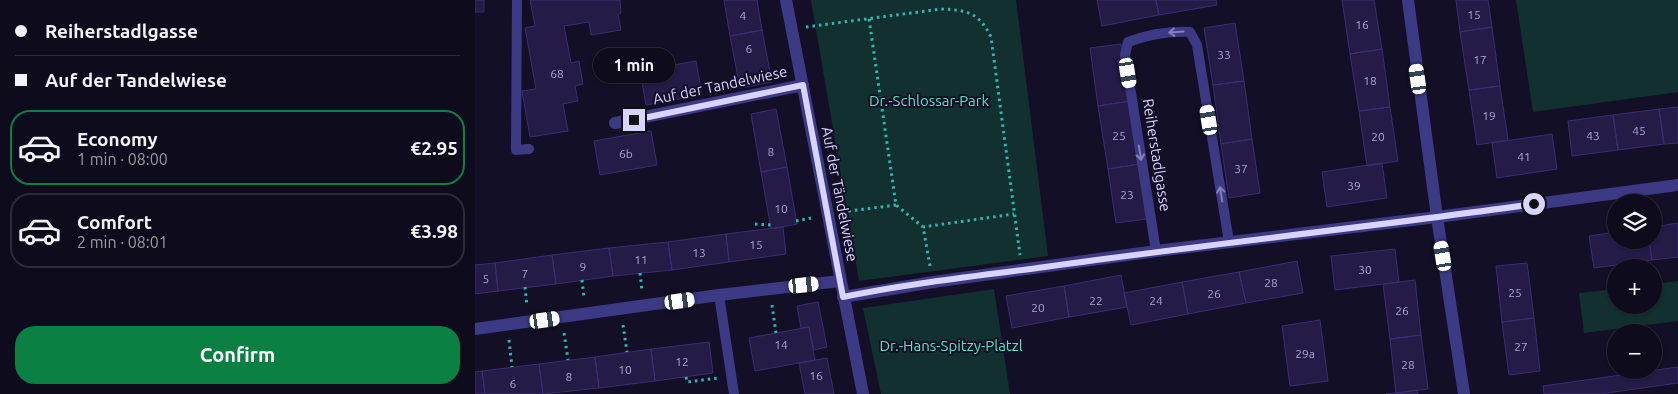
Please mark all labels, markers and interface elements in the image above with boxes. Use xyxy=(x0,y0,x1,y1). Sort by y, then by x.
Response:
house number: 15 xyxy=(1467,8,1481,21)
house number: 4 xyxy=(740,9,747,22)
house number: 16 xyxy=(1355,18,1369,31)
text: Reiherstadlgasse xyxy=(45,20,198,42)
one-way arrow xyxy=(1169,28,1185,37)
house number: 6 xyxy=(746,42,753,55)
callout: 1 min xyxy=(593,48,675,82)
house number: 33 xyxy=(1217,48,1231,61)
house number: 17 xyxy=(1473,53,1487,66)
text: 1 min xyxy=(614,56,654,74)
car xyxy=(1118,57,1137,89)
street label: Auf der Tandelwiese xyxy=(651,62,789,108)
car xyxy=(1408,63,1427,95)
house number: 68 xyxy=(550,67,564,80)
text: Auf der Tandelwiese xyxy=(45,69,227,91)
house number: 18 xyxy=(1363,74,1377,87)
park label: Dr.-Schlossar-Park xyxy=(869,92,989,109)
street label: Reiherstadlgasse xyxy=(1140,97,1174,213)
car xyxy=(1199,104,1218,136)
route end xyxy=(623,109,645,131)
house number: 19 xyxy=(1482,109,1496,122)
house number: 45 xyxy=(1632,124,1646,137)
icon: car xyxy=(17,125,62,170)
street label: Auf der Tändelwiese xyxy=(819,125,861,263)
text: Economy xyxy=(77,128,158,150)
house number: 25 xyxy=(1112,129,1126,142)
house number: 43 xyxy=(1586,129,1600,142)
house number: 20 xyxy=(1371,130,1385,143)
text: €2.95 xyxy=(410,137,458,159)
house number: 8 xyxy=(768,145,775,158)
one-way arrow xyxy=(1136,145,1146,161)
house number: 6b xyxy=(619,147,633,160)
text: 1 min · 08:00 xyxy=(77,150,168,168)
house number: 41 xyxy=(1517,150,1531,163)
house number: 37 xyxy=(1234,162,1248,175)
house number: 39 xyxy=(1347,179,1361,192)
one-way arrow xyxy=(1216,187,1226,203)
house number: 23 xyxy=(1120,188,1134,201)
route start xyxy=(1523,193,1545,215)
map controls xyxy=(1607,194,1662,379)
button: layers xyxy=(1607,194,1662,249)
house number: 10 xyxy=(774,202,788,215)
icon: car xyxy=(17,208,62,253)
text: Comfort xyxy=(77,211,152,233)
text: €3.98 xyxy=(410,220,458,242)
text: 2 min · 08:01 xyxy=(77,233,168,251)
house number: 15 xyxy=(749,238,763,251)
car xyxy=(1433,240,1452,272)
house number: 13 xyxy=(692,246,706,259)
house number: 11 xyxy=(634,253,648,266)
button: + xyxy=(1607,259,1662,314)
house number: 9 xyxy=(580,260,586,273)
house number: 30 xyxy=(1358,263,1372,276)
house number: 7 xyxy=(522,267,528,280)
house number: 5 xyxy=(483,272,489,285)
car xyxy=(788,276,819,294)
house number: 28 xyxy=(1264,276,1278,289)
house number: 25 xyxy=(1508,286,1522,299)
house number: 26 xyxy=(1207,287,1221,300)
car xyxy=(664,291,695,311)
house number: 22 xyxy=(1089,294,1103,307)
house number: 24 xyxy=(1149,294,1163,307)
house number: 20 xyxy=(1031,301,1045,314)
house number: 26 xyxy=(1395,304,1409,317)
car xyxy=(529,310,560,330)
button: − xyxy=(1607,324,1662,379)
button: Confirm xyxy=(15,326,460,384)
park label: Dr.-Hans-Spitzy-Platzl xyxy=(879,337,1023,354)
house number: 14 xyxy=(774,338,788,351)
house number: 27 xyxy=(1514,340,1528,353)
house number: 29a xyxy=(1295,347,1315,360)
house number: 12 xyxy=(675,355,689,368)
house number: 28 xyxy=(1401,358,1415,371)
house number: 10 xyxy=(618,363,632,376)
house number: 16 xyxy=(809,369,823,382)
house number: 8 xyxy=(566,370,573,383)
house number: 6 xyxy=(510,377,517,390)

